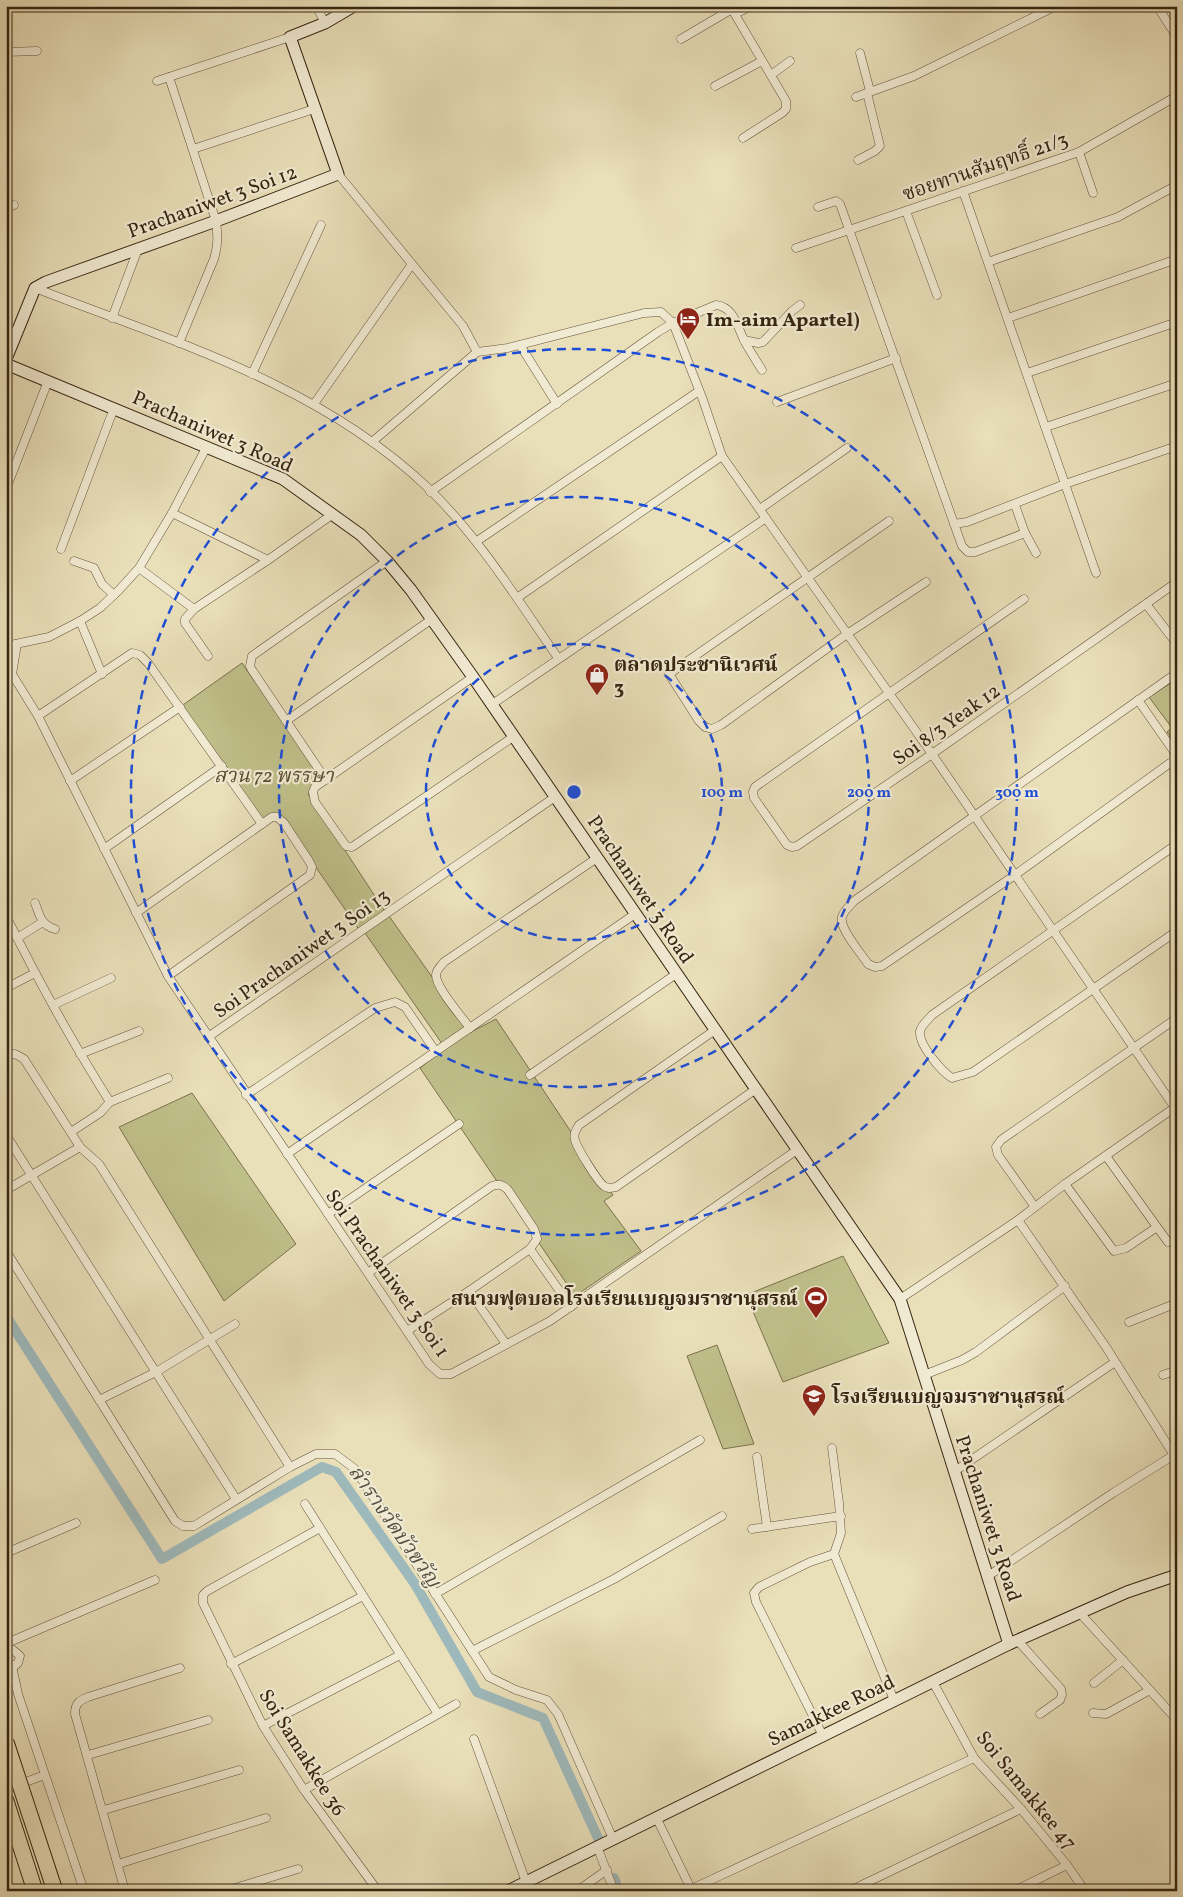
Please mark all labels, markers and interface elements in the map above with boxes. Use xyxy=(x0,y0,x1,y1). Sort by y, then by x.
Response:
street label: ซอยทานสัมฤทธิ์ 21/3 xyxy=(898,124,1072,209)
street label: Prachaniwet 3 Soi 12 xyxy=(124,159,301,247)
hotel icon: Im-aim Apartel) xyxy=(675,306,701,340)
place label: Im-aim Apartel) xyxy=(706,307,860,335)
street label: Prachaniwet 3 Road xyxy=(127,385,297,481)
place label: ตลาดประชานิเวศน์ 3 xyxy=(614,652,778,703)
shop icon: ตลาดประชานิเวศน์ 3 xyxy=(584,662,610,696)
street label: Soi 8/3 Yeak 12 xyxy=(888,678,1007,773)
park label: สวน 72 พรรษา xyxy=(214,763,335,791)
centre of rings xyxy=(565,783,583,801)
text: 100 m xyxy=(701,783,744,804)
text: 200 m xyxy=(847,783,891,804)
text: 300 m xyxy=(995,783,1039,804)
street label: Prachaniwet 3 Road xyxy=(579,810,699,970)
street label: Soi Prachaniwet 3 Soi 13 xyxy=(208,883,396,1026)
street label: Soi Prachaniwet 3 Soi 1 xyxy=(318,1184,455,1364)
place label: สนามฟุตบอลโรงเรียนเบญจมราชานุสรณ์ xyxy=(451,1285,798,1314)
sports icon: สนามฟุตบอลโรงเรียนเบญจมราชานุสรณ์ xyxy=(803,1285,829,1319)
school or university icon: โรงเรียนเบญจมราชานุสรณ์ xyxy=(801,1383,827,1417)
place label: โรงเรียนเบญจมราชานุสรณ์ xyxy=(831,1383,1065,1412)
street label: Prachaniwet 3 Road xyxy=(947,1432,1027,1605)
water label: ลำรางวัดบัวขวัญ xyxy=(341,1460,448,1595)
street label: Samakkee Road xyxy=(764,1669,900,1755)
street label: Soi Samakkee 36 xyxy=(251,1684,352,1822)
street label: Soi Samakkee 47 xyxy=(968,1726,1082,1857)

